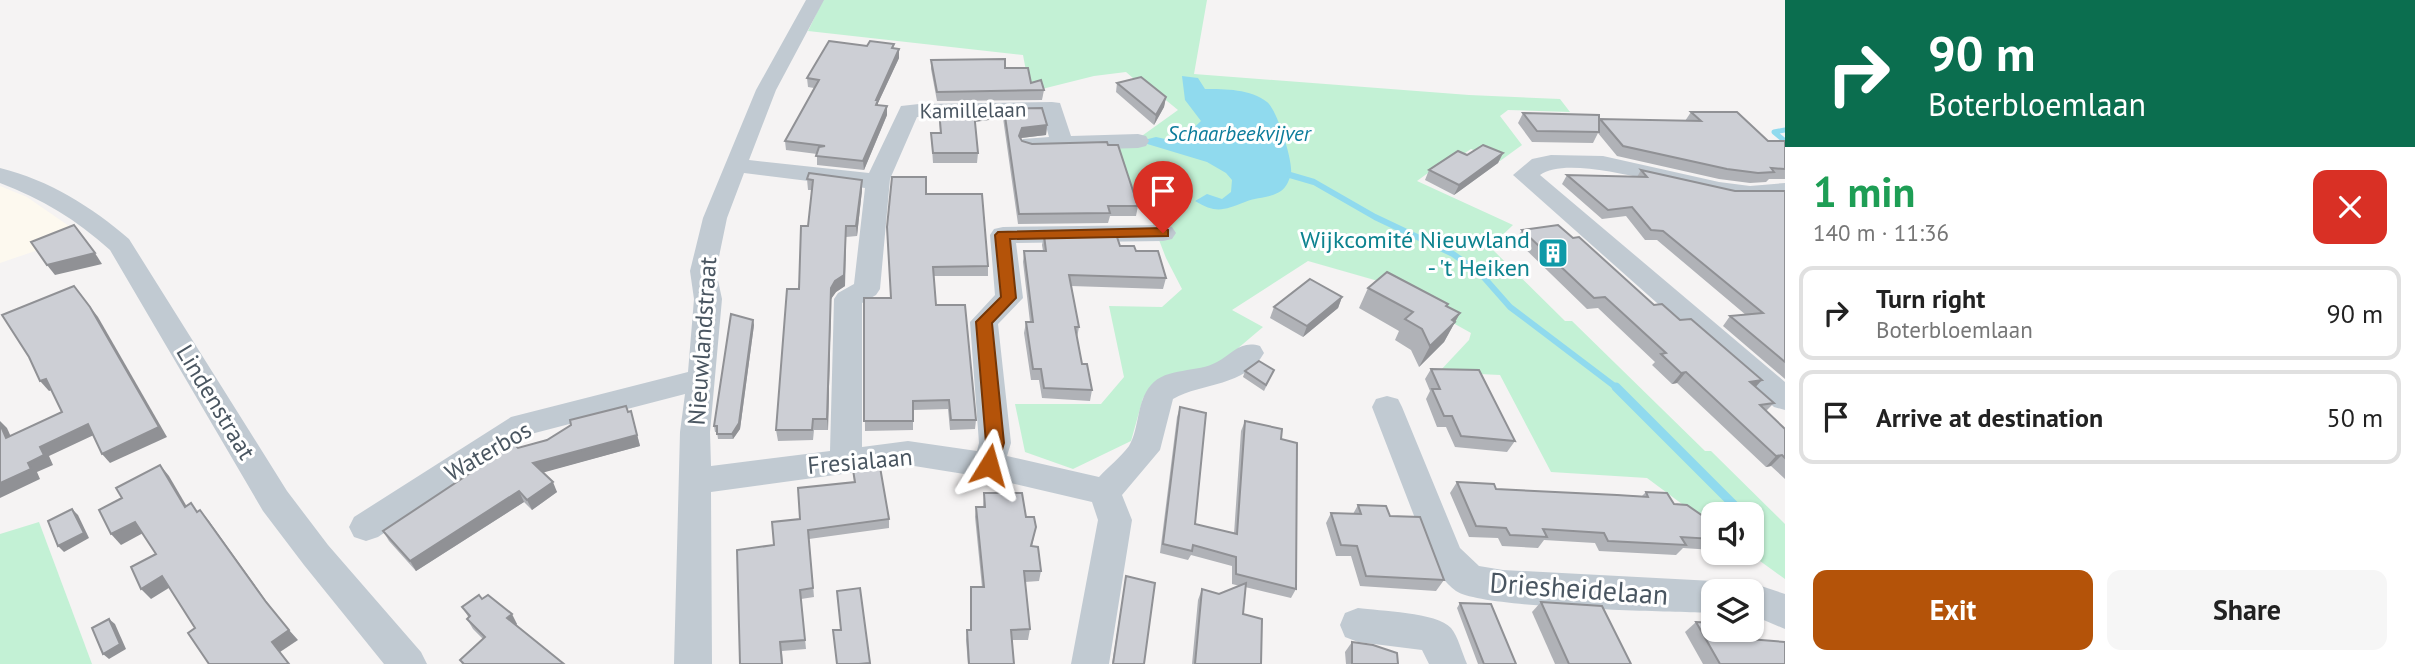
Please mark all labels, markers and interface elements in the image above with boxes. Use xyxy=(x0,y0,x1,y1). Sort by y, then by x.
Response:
text: 90 m xyxy=(1928,21,2035,85)
icon: right xyxy=(1813,28,1904,119)
text: Boterbloemlaan xyxy=(1928,83,2146,125)
street label: Kamillelaan xyxy=(919,96,1027,124)
water label: Schaarbeekvijver xyxy=(1167,120,1313,147)
pin xyxy=(1133,161,1193,233)
text: 1 min xyxy=(1813,164,1915,219)
button: close xyxy=(2313,170,2387,244)
icon: arrive xyxy=(1144,172,1182,210)
text: 140 m · 11:36 xyxy=(1813,218,1949,247)
place label: Wijkcomité Nieuwland - 't Heiken xyxy=(1300,224,1530,283)
building icon: Wijkcomité Nieuwland - 't Heiken xyxy=(1536,236,1570,270)
street label: Nieuwlandstraat xyxy=(681,256,723,426)
text: Turn right xyxy=(1876,282,1985,315)
icon: right xyxy=(1817,294,1855,332)
text: 90 m xyxy=(2327,297,2383,330)
text: Boterbloemlaan xyxy=(1876,315,2033,344)
street label: Lindenstraat xyxy=(170,339,262,465)
icon: arrive xyxy=(1817,398,1855,436)
text: Arrive at destination xyxy=(1876,401,2103,434)
text: 50 m xyxy=(2327,401,2383,434)
street label: Waterbos xyxy=(439,414,537,488)
position arrow xyxy=(952,428,1026,502)
street label: Fresialaan xyxy=(806,441,914,481)
map controls xyxy=(1701,502,1764,642)
button: sound xyxy=(1701,502,1764,565)
street label: Driesheidelaan xyxy=(1488,563,1670,613)
button: Exit xyxy=(1813,570,2093,650)
button: Share xyxy=(2107,570,2387,650)
button: layers xyxy=(1701,579,1764,642)

